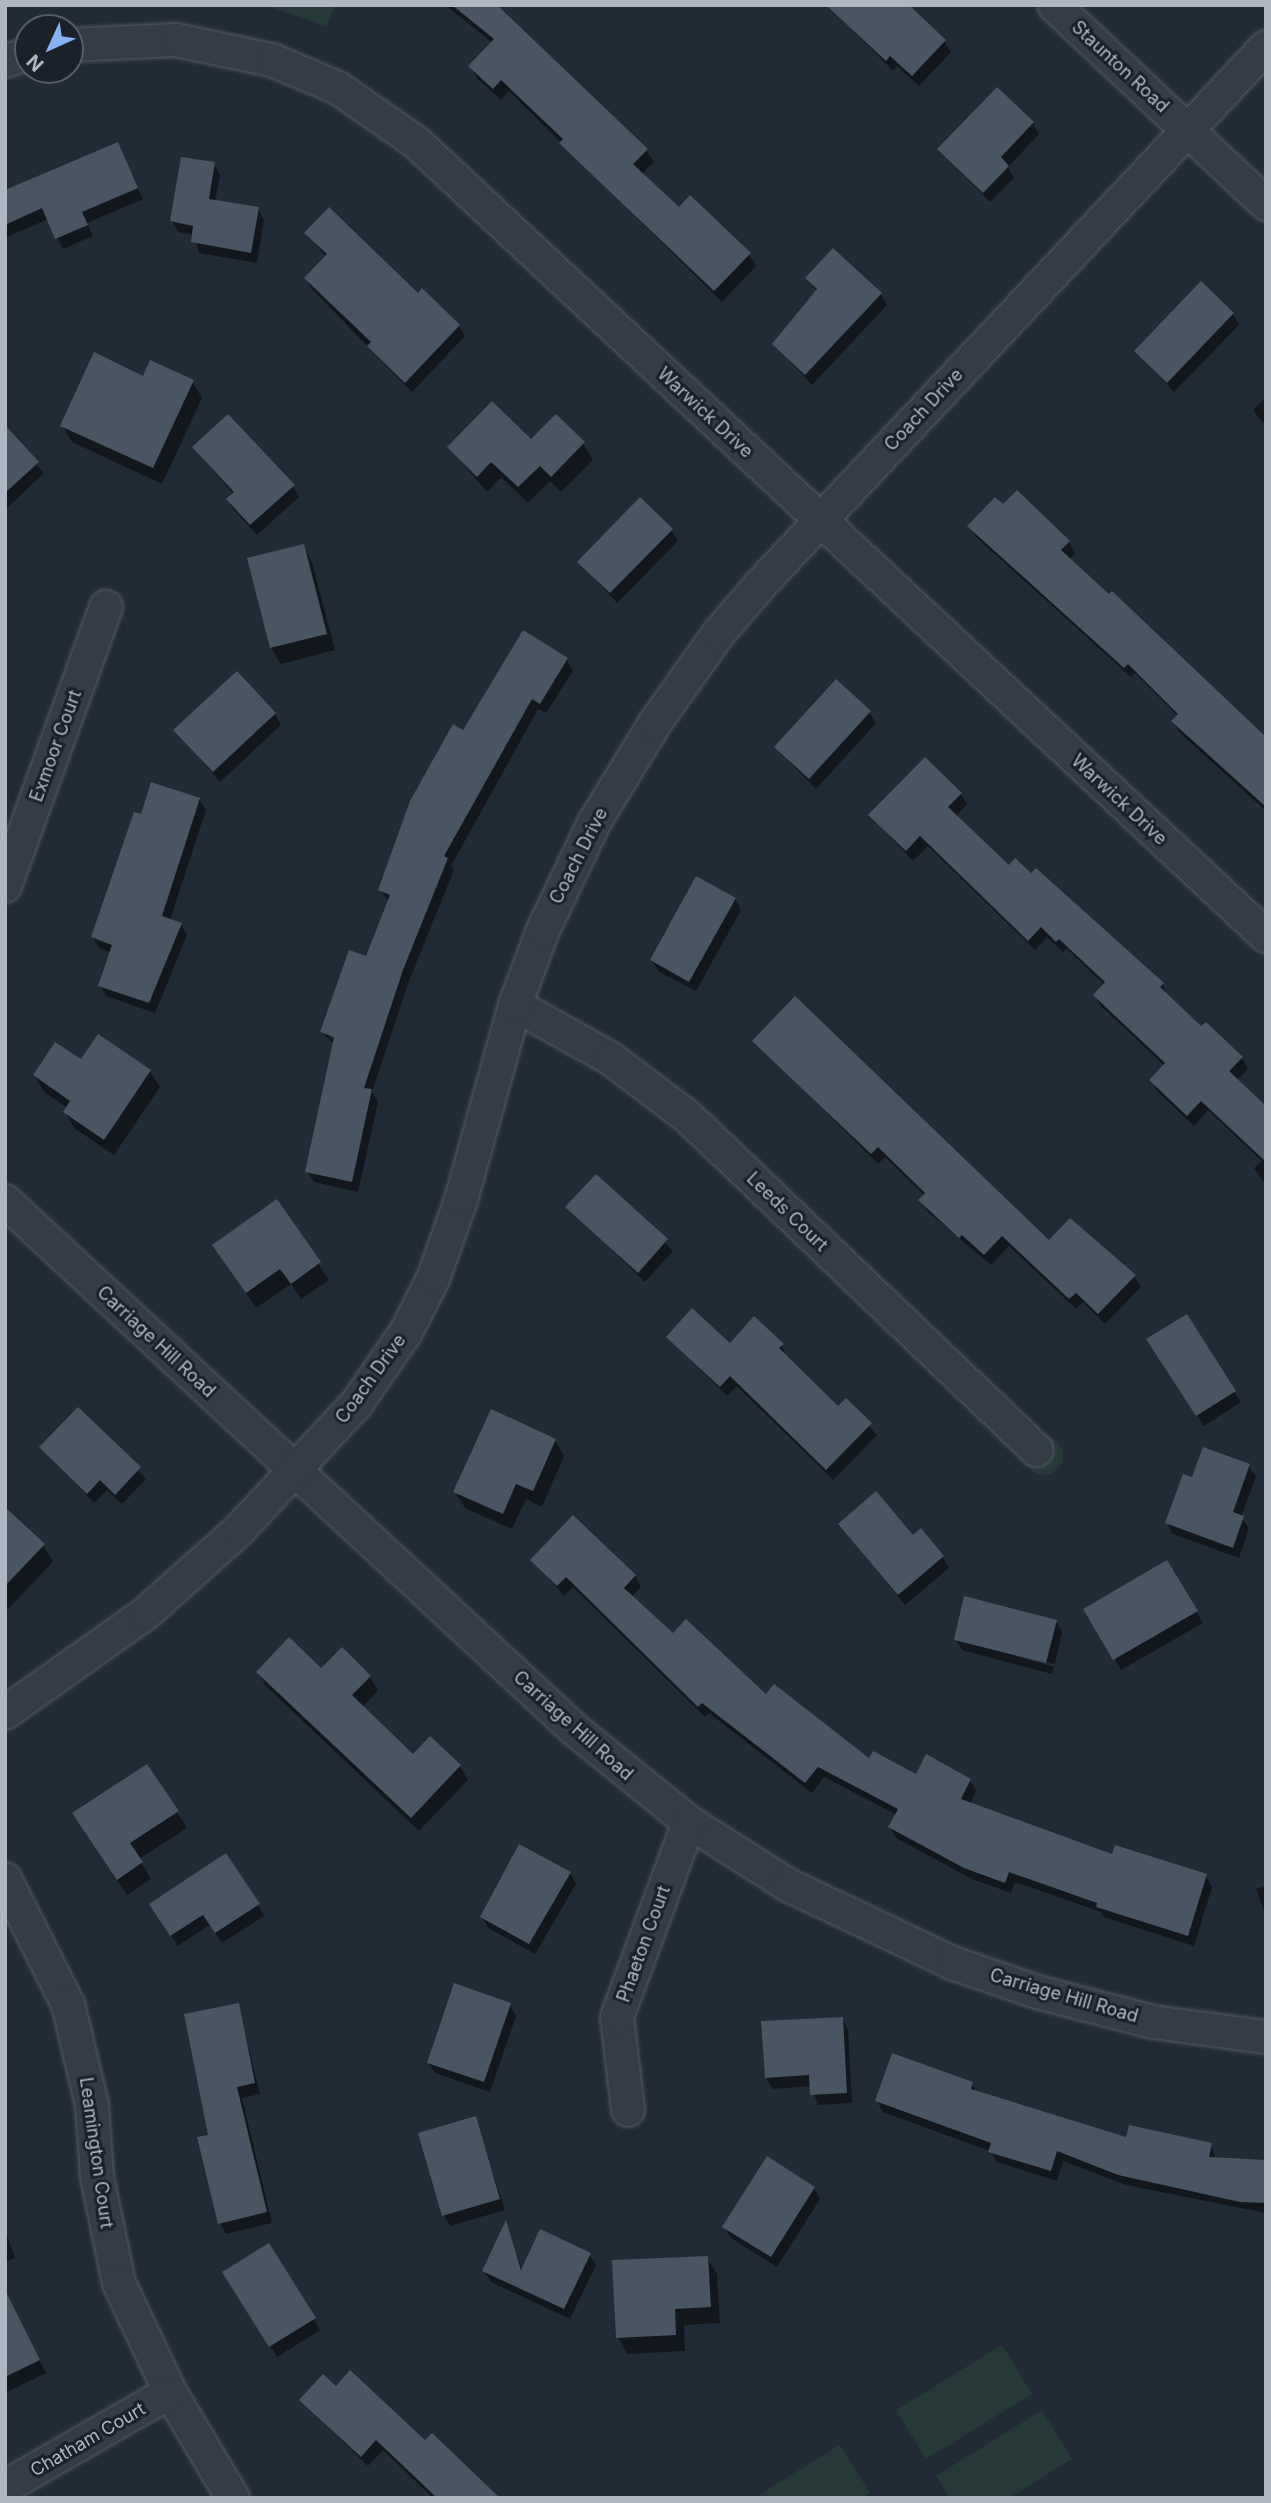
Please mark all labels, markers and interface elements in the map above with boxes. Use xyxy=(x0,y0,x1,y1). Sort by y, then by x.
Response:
north arrow xyxy=(14,14,84,84)
street label: Staunton Road xyxy=(1067,17,1173,117)
text: N xyxy=(22,50,48,76)
street label: Warwick Drive xyxy=(653,363,757,463)
street label: Coach Drive xyxy=(880,364,968,456)
street label: Exmoor Court xyxy=(26,687,86,805)
street label: Warwick Drive xyxy=(1067,750,1171,850)
street label: Coach Drive xyxy=(546,804,612,908)
street label: Leeds Court xyxy=(742,1168,832,1256)
street label: Carriage Hill Road xyxy=(93,1282,219,1402)
street label: Coach Drive xyxy=(331,1330,411,1428)
street label: Carriage Hill Road xyxy=(509,1667,637,1785)
street label: Phaeton Court xyxy=(613,1883,675,2005)
street label: Carriage Hill Road xyxy=(987,1964,1141,2028)
street label: Leamington Court xyxy=(75,2076,117,2230)
street label: Chatham Court xyxy=(27,2398,149,2482)

